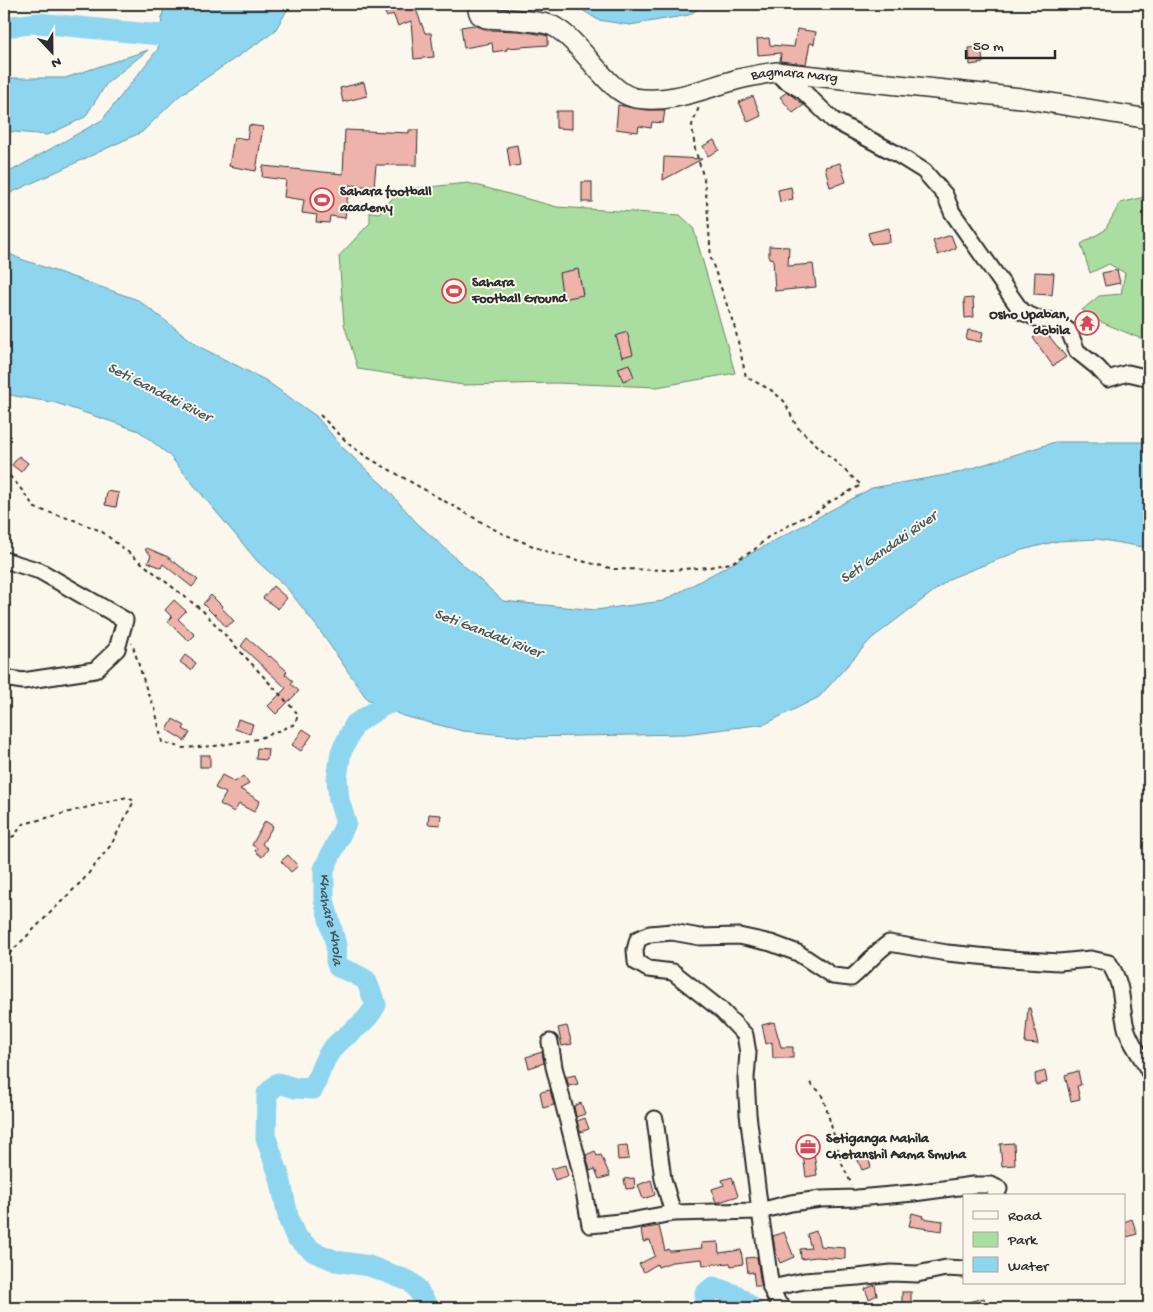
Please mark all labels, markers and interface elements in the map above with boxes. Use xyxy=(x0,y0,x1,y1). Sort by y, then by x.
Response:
north arrow xyxy=(28,28,78,78)
scale bar xyxy=(966,28,1054,60)
text: 50 m xyxy=(973,38,1004,56)
text: N xyxy=(49,52,63,71)
street label: Bagmara Marg xyxy=(749,63,839,87)
place label: Sahara football academy xyxy=(339,184,431,217)
sports icon: Sahara football academy xyxy=(309,187,335,213)
place label: Sahara Football Ground xyxy=(471,275,568,308)
sports icon: Sahara Football Ground xyxy=(441,278,467,304)
place label: Osho Upaban, dobila xyxy=(989,307,1071,340)
temple icon: Osho Upaban, dobila xyxy=(1074,310,1100,336)
water label: Seti Gandaki River xyxy=(104,359,216,428)
water label: Seti Gandaki River xyxy=(837,506,943,588)
water label: Seti Gandaki River xyxy=(432,605,547,664)
water label: Khahare Khola xyxy=(315,873,346,970)
place label: Setiganga Mahila Chetanshil Aama Smuha xyxy=(825,1131,967,1164)
office icon: Setiganga Mahila Chetanshil Aama Smuha xyxy=(795,1134,821,1160)
legend xyxy=(963,1194,1126,1284)
text: Road xyxy=(1008,1208,1042,1226)
text: Park xyxy=(1007,1232,1038,1250)
text: Water xyxy=(1008,1258,1050,1276)

